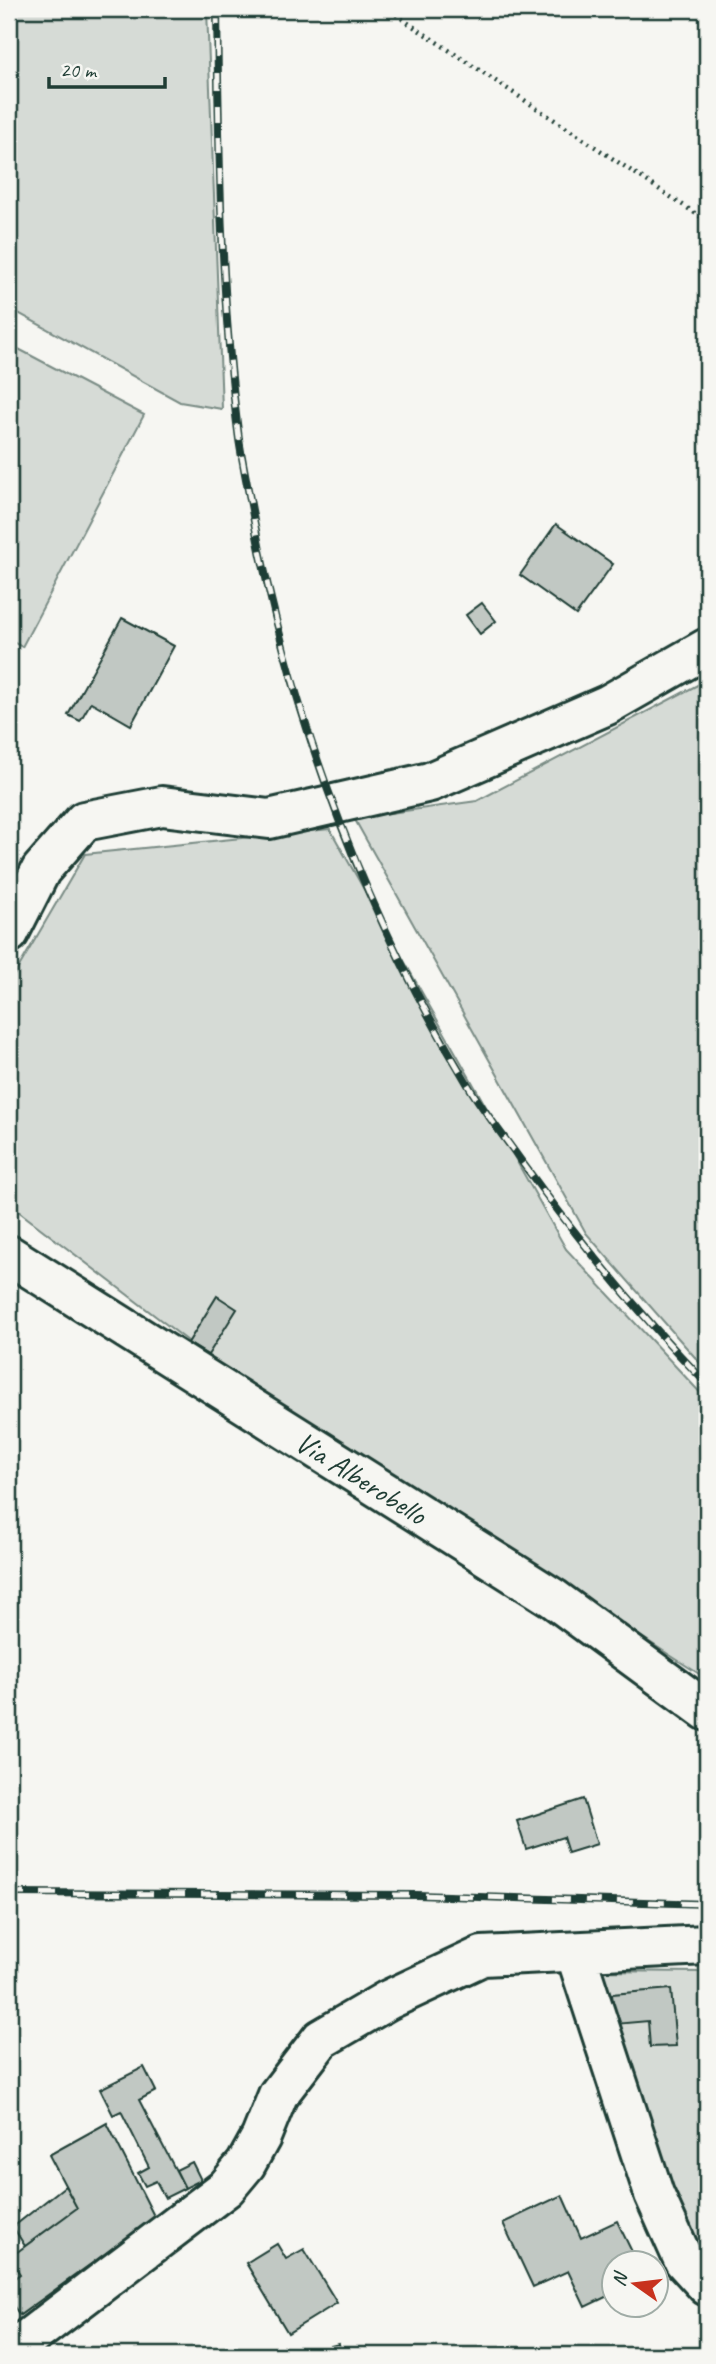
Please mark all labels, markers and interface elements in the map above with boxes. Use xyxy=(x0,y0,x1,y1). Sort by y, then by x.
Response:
scale bar xyxy=(49,46,164,90)
text: 20 m xyxy=(60,57,98,83)
street label: Via Alberobello xyxy=(288,1423,435,1534)
north arrow xyxy=(600,2248,670,2318)
text: N xyxy=(606,2268,633,2289)

